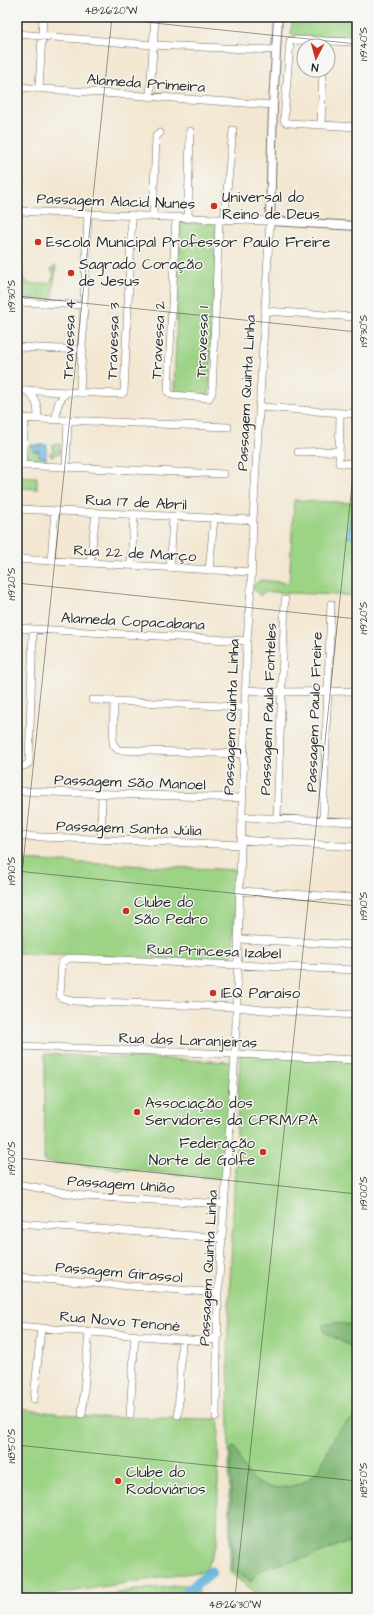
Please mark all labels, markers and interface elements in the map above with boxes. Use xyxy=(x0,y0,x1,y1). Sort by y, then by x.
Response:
text: 48°26'20"W xyxy=(85,4,138,18)
text: 1°19'40"S xyxy=(357,26,371,61)
north arrow xyxy=(296,38,336,78)
text: N xyxy=(311,60,319,75)
street label: Alameda Primeira xyxy=(86,69,206,98)
place label: Universal do Reino de Deus xyxy=(222,187,320,225)
street label: Passagem Alacid Nunes xyxy=(36,188,196,216)
marker: Universal do Reino de Deus xyxy=(209,201,219,211)
place label: Escola Municipal Professor Paulo Freire xyxy=(46,232,330,253)
marker: Escola Municipal Professor Paulo Freire xyxy=(33,237,43,247)
place label: Sagrado Coração de Jesus xyxy=(79,254,203,292)
marker: Sagrado Coração de Jesus xyxy=(66,268,76,278)
text: 1°19'30"S xyxy=(5,279,19,312)
street label: Travessa 4 xyxy=(58,299,81,379)
street label: Travessa 2 xyxy=(146,300,171,380)
street label: Travessa 3 xyxy=(102,302,125,380)
street label: Travessa 1 xyxy=(191,306,214,378)
street label: Passagem Quinta Linha xyxy=(232,314,262,472)
text: 1°19'30"S xyxy=(357,314,371,347)
street label: Rua 17 de Abril xyxy=(85,489,187,516)
street label: Rua 22 de Março xyxy=(73,540,198,567)
text: 1°19'20"S xyxy=(5,567,19,600)
text: 1°19'20"S xyxy=(357,601,371,634)
street label: Alameda Copacabana xyxy=(60,607,206,636)
street label: Passagem Paula Fonteles xyxy=(255,622,283,796)
street label: Passagem Paulo Freire xyxy=(301,631,329,793)
street label: Passagem Quinta Linha xyxy=(218,638,246,796)
street label: Passagem São Manoel xyxy=(54,769,206,797)
street label: Passagem Santa Júlia xyxy=(56,815,203,843)
text: 1°19'10"S xyxy=(5,856,19,885)
text: 1°19'10"S xyxy=(357,891,371,920)
place label: Clube do São Pedro xyxy=(134,892,208,930)
marker: Clube do São Pedro xyxy=(121,906,131,916)
street label: Rua Princesa Izabel xyxy=(146,939,282,964)
place label: IEQ Paraíso xyxy=(221,983,301,1004)
marker: IEQ Paraíso xyxy=(208,988,218,998)
street label: Rua das Laranjeiras xyxy=(118,1028,258,1053)
place label: Associação dos Servidores da CPRM/PA xyxy=(145,1093,318,1131)
marker: Associação dos Servidores da CPRM/PA xyxy=(132,1107,142,1117)
place label: Federação Norte de Golfe xyxy=(149,1133,256,1171)
text: 1°19'00"S xyxy=(5,1141,19,1175)
marker: Federação Norte de Golfe xyxy=(258,1147,268,1157)
street label: Passagem União xyxy=(66,1170,176,1200)
text: 1°19'00"S xyxy=(357,1176,371,1210)
street label: Passagem Quinta Linha xyxy=(194,1189,224,1347)
street label: Passagem Girassol xyxy=(54,1256,184,1290)
street label: Rua Novo Tenoné xyxy=(59,1306,181,1337)
text: 1°18'50"S xyxy=(5,1428,19,1464)
place label: Clube do Rodoviários xyxy=(126,1462,206,1500)
text: 1°18'50"S xyxy=(357,1462,371,1498)
marker: Clube do Rodoviários xyxy=(113,1476,123,1486)
text: 48°26'30"W xyxy=(209,1598,262,1612)

